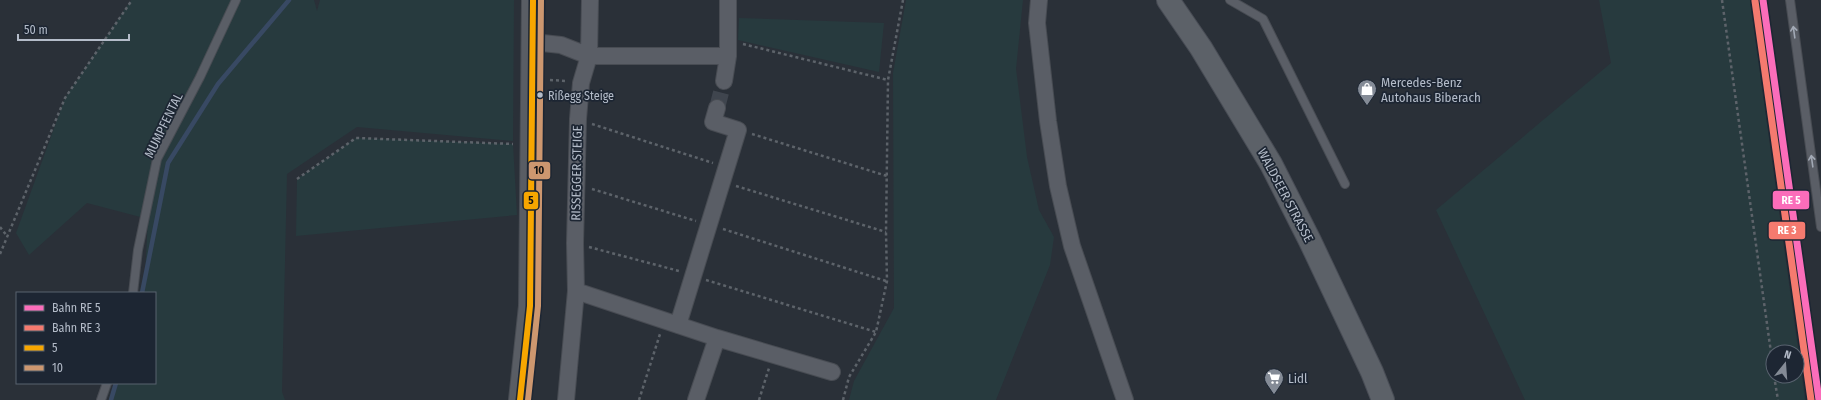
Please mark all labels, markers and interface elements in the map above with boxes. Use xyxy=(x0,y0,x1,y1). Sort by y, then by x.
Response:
scale bar xyxy=(18,16,129,42)
text: 50 m xyxy=(24,23,48,37)
one-way arrow xyxy=(1790,26,1798,39)
place label: Mercedes-Benz Autohaus Biberach xyxy=(1381,75,1481,105)
shop icon: Mercedes-Benz Autohaus Biberach xyxy=(1356,78,1378,106)
place label: Rißegg Steige xyxy=(548,89,614,103)
street label: MUMPFENTAL xyxy=(141,90,186,160)
marker: Rißegg Steige xyxy=(535,90,545,100)
street label: RISSEGGER STEIGE xyxy=(568,125,585,221)
street label: WALDSEER STRASSE xyxy=(1255,146,1317,245)
one-way arrow xyxy=(1808,155,1816,168)
line badge: 10 xyxy=(528,161,551,180)
text: 10 xyxy=(534,164,544,177)
line badge: RE 5 xyxy=(1772,190,1810,210)
line badge: 5 xyxy=(523,191,539,210)
text: 5 xyxy=(528,194,534,207)
text: RE 5 xyxy=(1781,194,1801,207)
line badge: RE 3 xyxy=(1768,221,1806,240)
text: RE 3 xyxy=(1778,224,1796,237)
legend xyxy=(16,292,156,384)
text: Bahn RE 5 xyxy=(52,301,101,315)
text: Bahn RE 3 xyxy=(52,321,100,335)
text: 5 xyxy=(52,341,58,355)
north arrow xyxy=(1765,344,1805,384)
text: N xyxy=(1783,348,1793,362)
text: 10 xyxy=(52,361,63,375)
supermarket icon: Lidl xyxy=(1263,367,1285,395)
place label: Lidl xyxy=(1288,371,1308,386)

